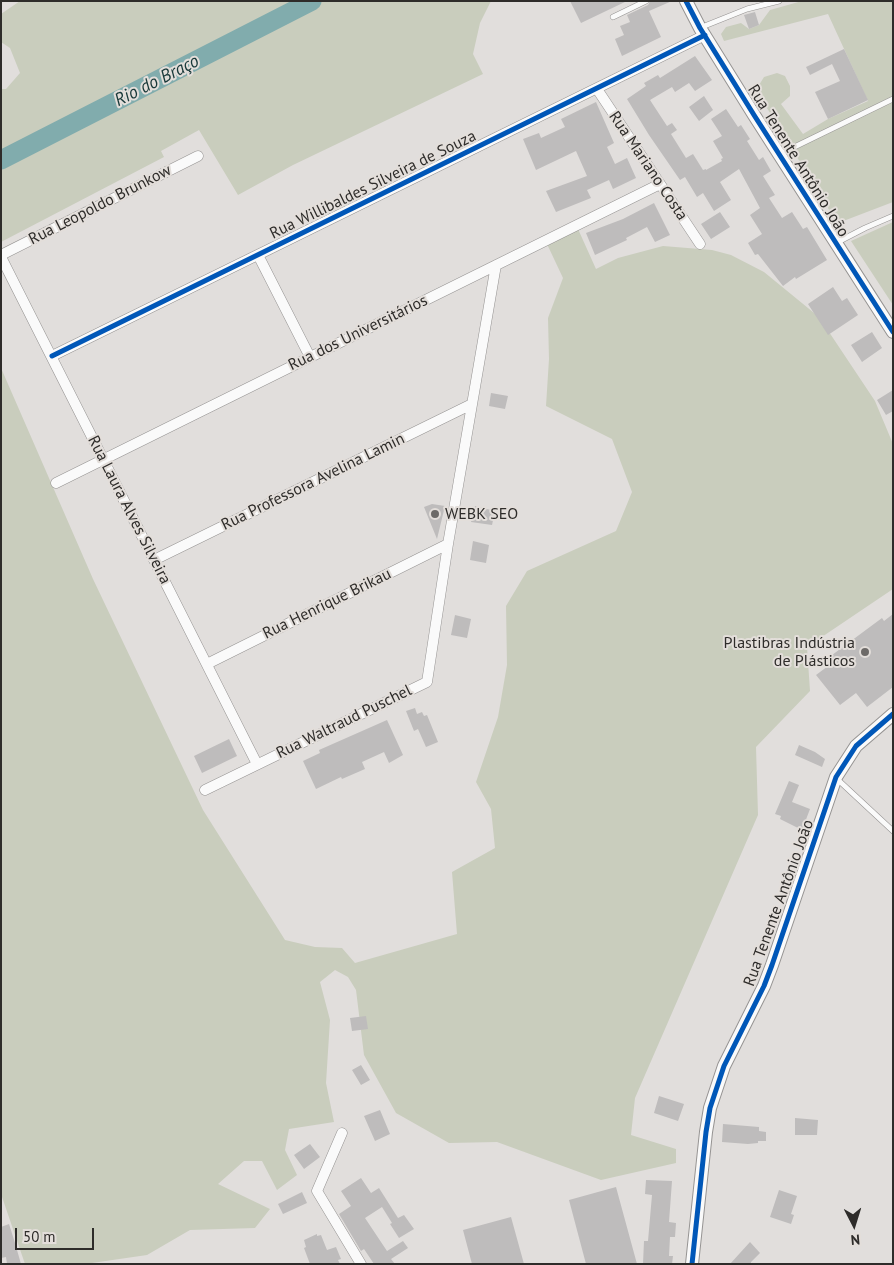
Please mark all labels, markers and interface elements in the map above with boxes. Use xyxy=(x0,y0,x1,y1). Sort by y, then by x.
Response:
water label: Rio do Braço xyxy=(111,51,203,111)
street label: Rua Tenente Antônio João xyxy=(743,81,853,241)
street label: Rua Mariano Costa xyxy=(604,108,692,224)
street label: Rua Willibaldes Silveira de Souza xyxy=(267,127,479,243)
street label: Rua Leopoldo Brunkow xyxy=(26,161,174,249)
street label: Rua dos Universitários xyxy=(285,291,431,375)
street label: Rua Professora Avelina Lamin xyxy=(218,429,408,535)
street label: Rua Laura Alves Silveira xyxy=(83,433,175,587)
place label: WEBK SEO xyxy=(445,504,518,524)
marker: WEBK SEO xyxy=(429,508,441,520)
street label: Rua Henrique Brikau xyxy=(260,565,394,643)
place label: Plastibras Indústria de Plásticos xyxy=(724,633,855,671)
marker: Plastibras Indústria de Plásticos xyxy=(859,646,871,658)
street label: Rua Waltraud Puschel xyxy=(273,681,415,763)
street label: Rua Tenente Antônio João xyxy=(740,817,818,989)
north arrow xyxy=(829,1200,879,1250)
scale bar xyxy=(18,1218,96,1250)
text: 50 m xyxy=(23,1227,56,1246)
text: N xyxy=(850,1231,861,1249)

